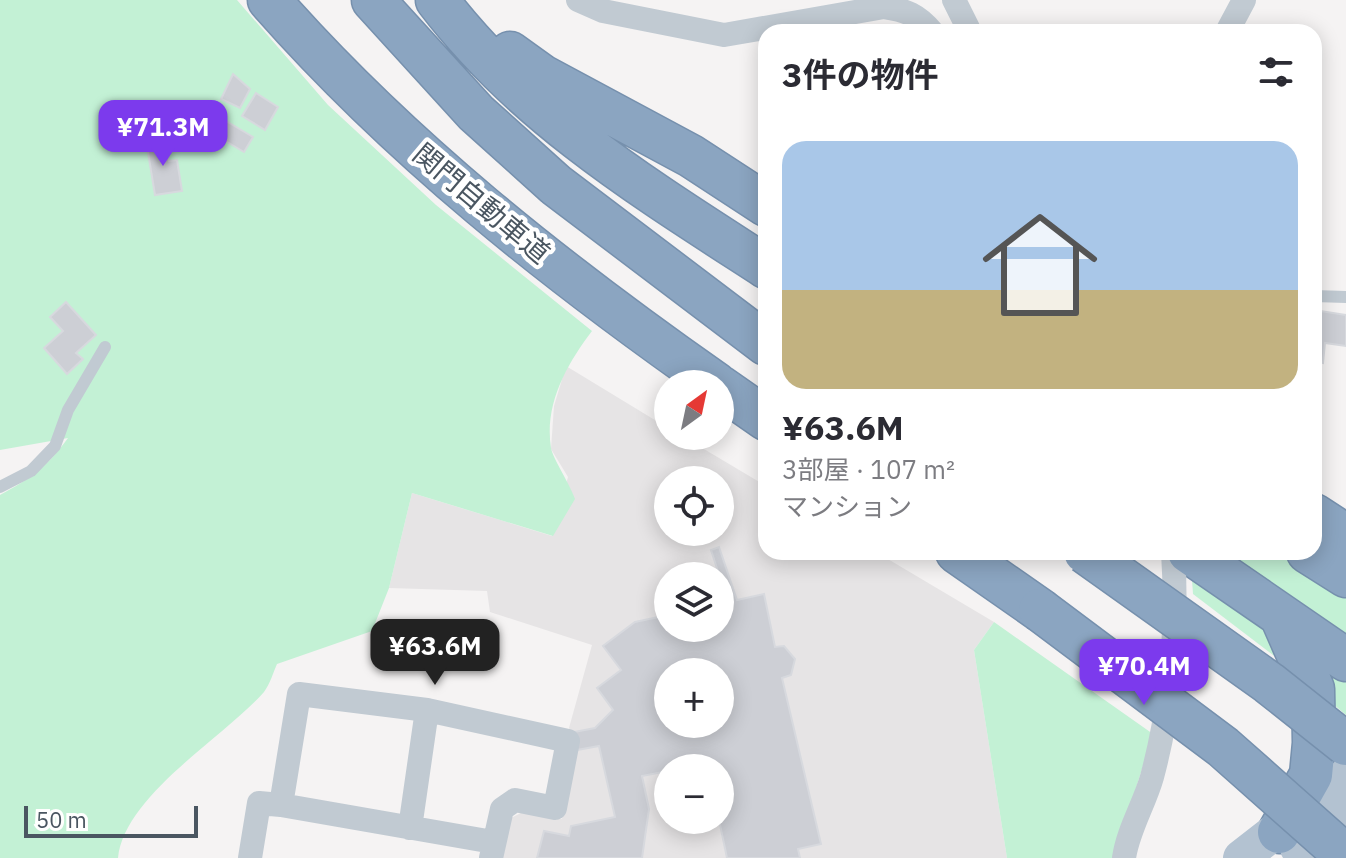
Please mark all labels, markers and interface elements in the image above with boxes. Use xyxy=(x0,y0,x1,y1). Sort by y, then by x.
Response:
icon: filters xyxy=(1254,50,1298,94)
text: 3件の物件 xyxy=(782,52,938,96)
pin: ¥71.3M xyxy=(98,100,228,168)
text: ¥71.3M xyxy=(116,109,210,143)
street label: 関門自動車道 xyxy=(406,135,558,271)
icon: home xyxy=(968,193,1112,337)
north arrow xyxy=(654,370,734,450)
map controls xyxy=(654,370,734,834)
text: ¥63.6M xyxy=(782,405,904,449)
text: 3部屋 · 107 m² xyxy=(782,452,955,486)
button: locate xyxy=(654,466,734,546)
text: マンション xyxy=(782,489,912,523)
button: layers xyxy=(654,562,734,642)
pin: ¥63.6M xyxy=(370,619,500,687)
text: ¥63.6M xyxy=(388,628,482,662)
pin: ¥70.4M xyxy=(1079,639,1209,707)
text: ¥70.4M xyxy=(1097,648,1191,682)
button: + xyxy=(654,658,734,738)
button: − xyxy=(654,754,734,834)
scale bar xyxy=(24,802,198,838)
text: 50 m xyxy=(36,805,87,834)

